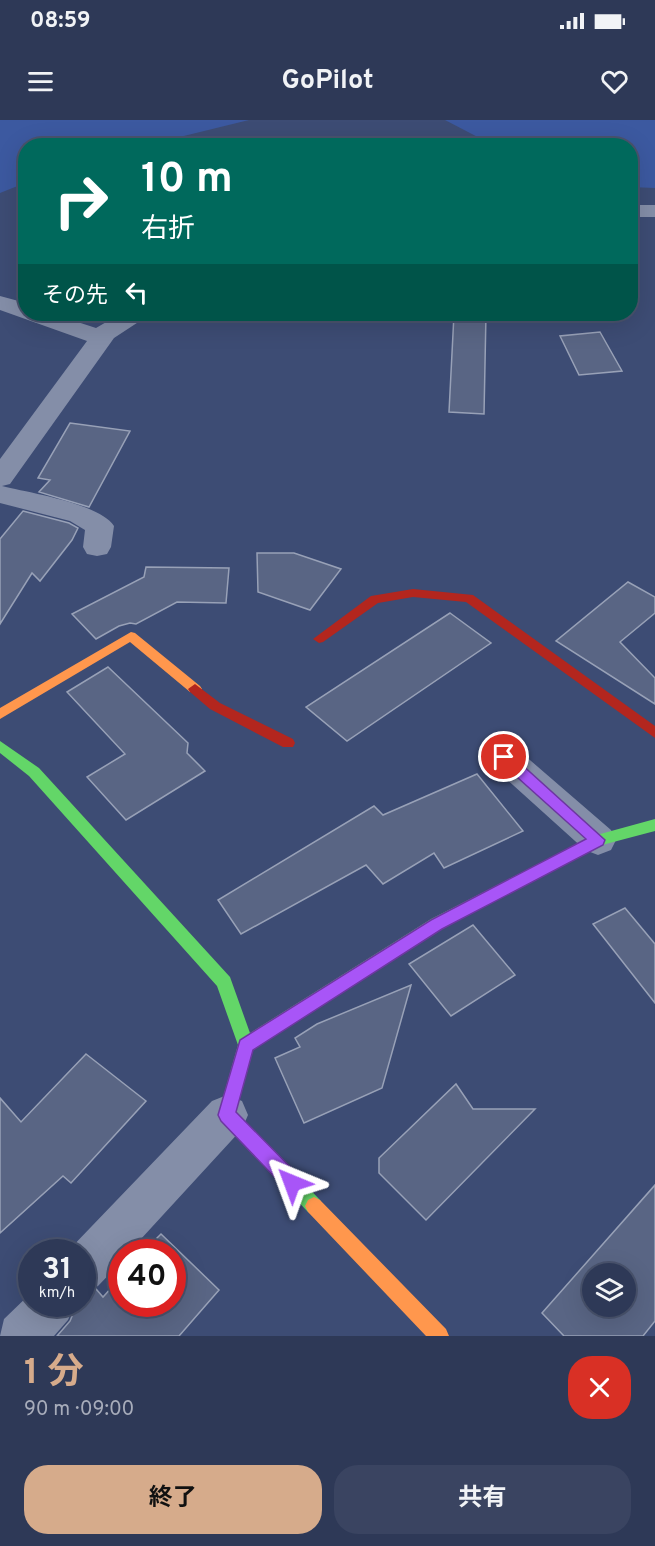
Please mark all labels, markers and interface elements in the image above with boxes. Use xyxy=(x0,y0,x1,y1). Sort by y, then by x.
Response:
text: 08:59 xyxy=(30,8,91,35)
text: GoPilot xyxy=(281,64,374,98)
icon: menu xyxy=(24,65,57,98)
icon: heart xyxy=(598,65,631,98)
text: 10 m xyxy=(141,154,233,207)
icon: right xyxy=(42,162,120,240)
text: 右折 xyxy=(141,213,195,247)
icon: left xyxy=(120,276,153,309)
text: その先 xyxy=(42,283,108,310)
pin xyxy=(478,731,529,782)
icon: arrive xyxy=(487,740,520,773)
position arrow xyxy=(260,1151,324,1215)
speed limit sign: 40 xyxy=(108,1239,186,1317)
text: 31 xyxy=(42,1252,72,1289)
map controls xyxy=(582,1263,636,1317)
button: layers xyxy=(582,1263,636,1317)
text: km/h xyxy=(39,1284,75,1303)
text: 1 分 xyxy=(24,1351,83,1397)
button: close xyxy=(568,1356,631,1419)
text: 90 m · 09:00 xyxy=(24,1397,134,1423)
button: 終了 xyxy=(24,1465,322,1534)
button: 共有 xyxy=(334,1465,631,1534)

